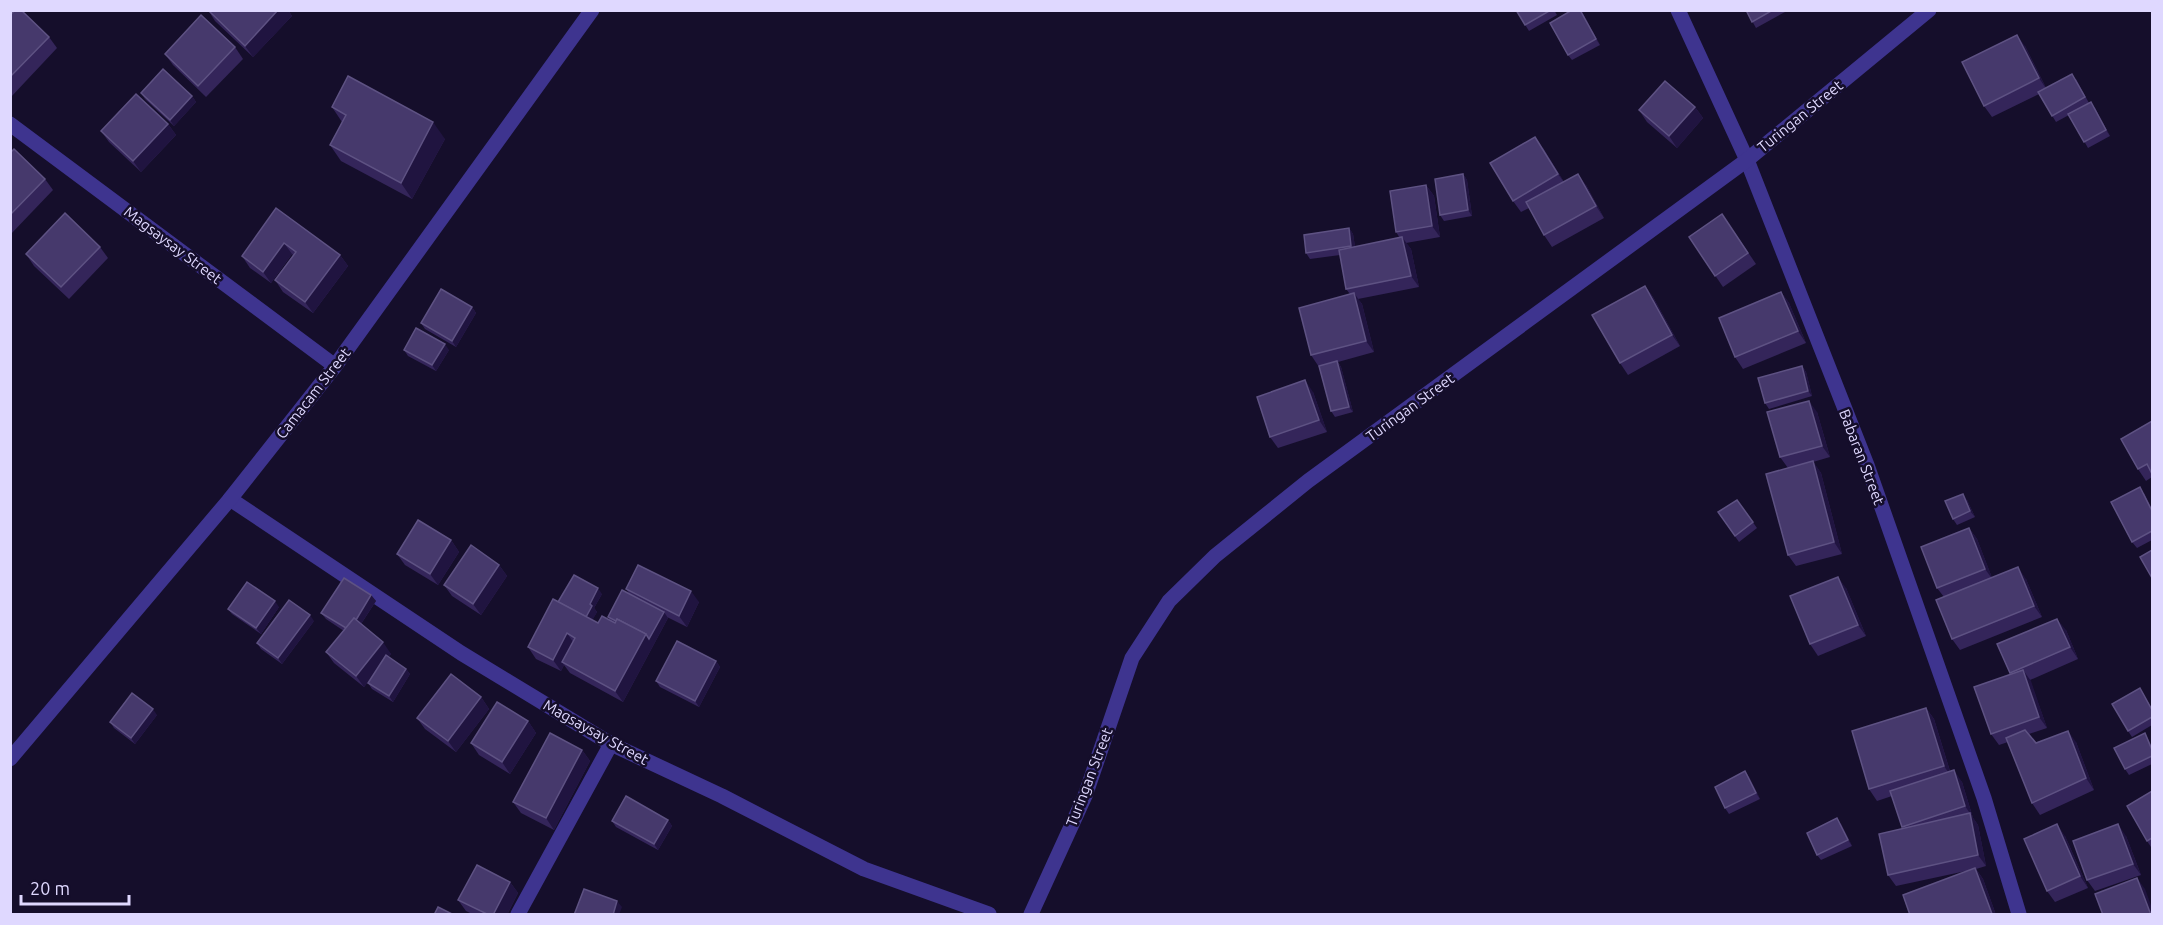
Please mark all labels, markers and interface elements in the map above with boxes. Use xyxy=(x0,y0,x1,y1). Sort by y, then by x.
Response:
street label: Turingan Street xyxy=(1754,76,1846,156)
street label: Magsaysay Street xyxy=(121,203,225,287)
street label: Camacam Street xyxy=(272,344,354,442)
street label: Turingan Street xyxy=(1363,369,1457,445)
street label: Babaran Street xyxy=(1836,407,1888,507)
street label: Magsaysay Street xyxy=(540,696,652,768)
street label: Turingan Street xyxy=(1062,725,1116,829)
scale bar xyxy=(21,868,129,906)
text: 20 m xyxy=(30,878,70,898)

